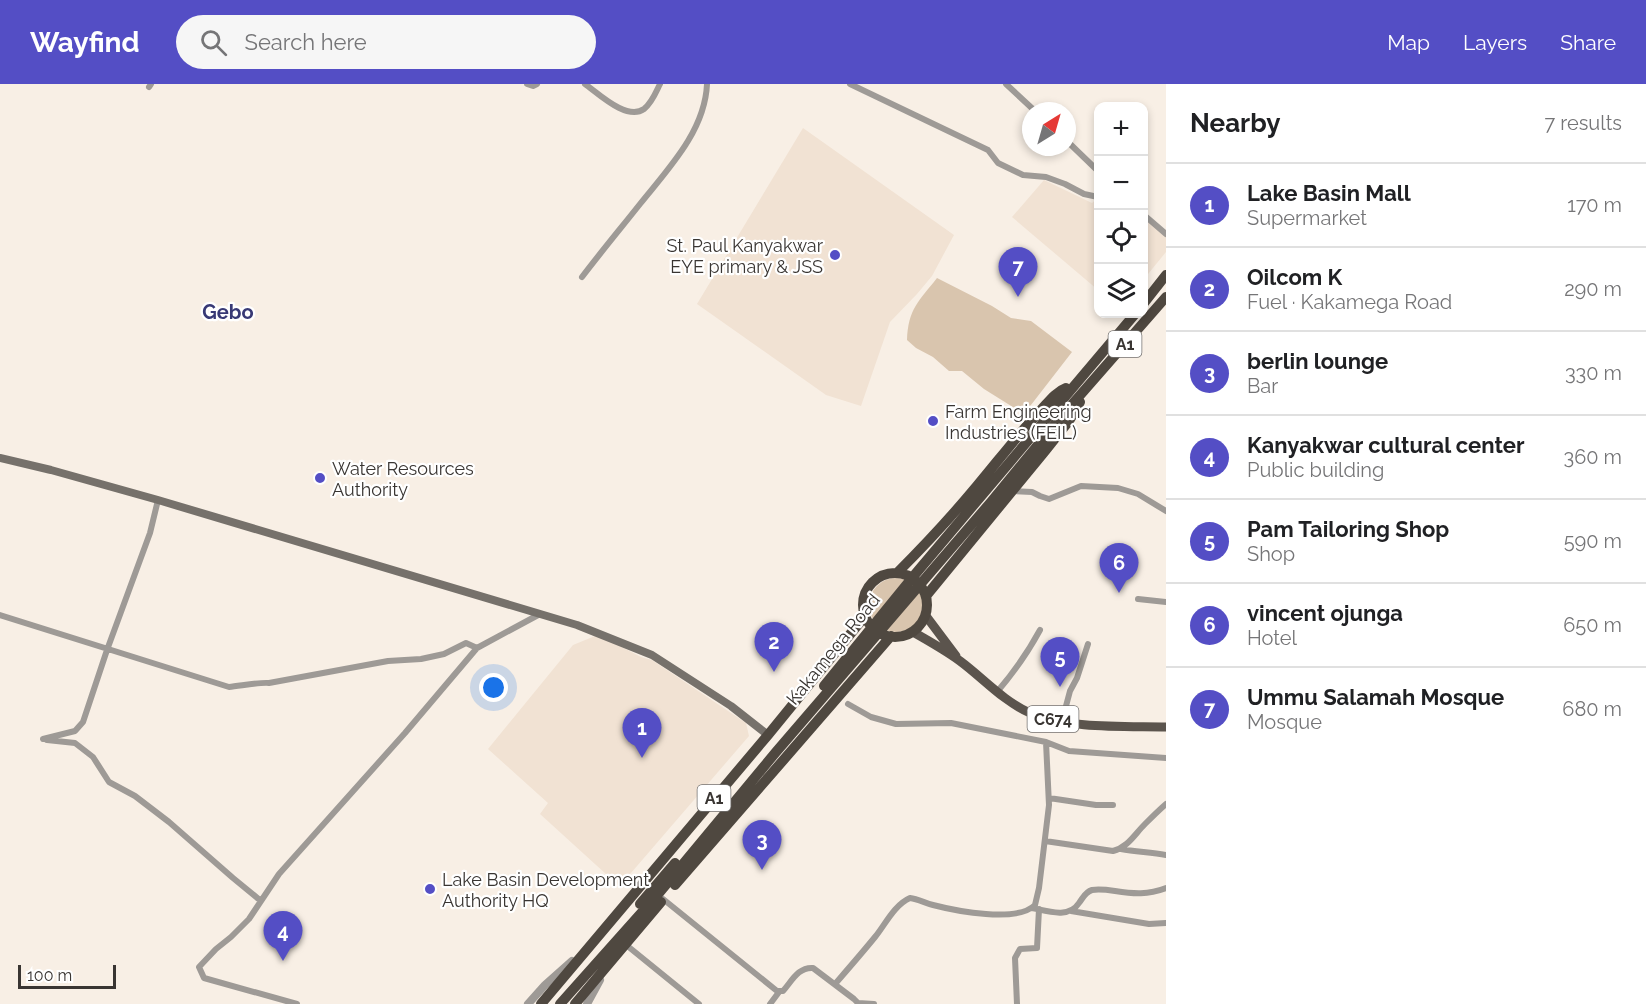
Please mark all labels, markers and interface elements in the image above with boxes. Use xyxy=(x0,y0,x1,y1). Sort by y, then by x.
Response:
search box xyxy=(176,15,596,69)
text: Wayfind xyxy=(30,26,140,59)
icon: search xyxy=(197,26,230,59)
text: Search here xyxy=(245,29,367,55)
text: Map xyxy=(1387,30,1430,55)
text: Layers xyxy=(1463,30,1527,55)
text: Share xyxy=(1560,30,1616,55)
north arrow xyxy=(1022,102,1076,156)
map controls xyxy=(1094,102,1148,318)
button: + xyxy=(1094,102,1148,156)
text: Nearby xyxy=(1190,108,1280,138)
text: 7 results xyxy=(1544,111,1622,135)
button: − xyxy=(1094,156,1148,210)
text: Lake Basin Mall xyxy=(1247,180,1411,206)
text: 1 xyxy=(1205,193,1214,217)
text: 170 m xyxy=(1567,193,1622,217)
text: Supermarket xyxy=(1247,206,1367,230)
button: locate xyxy=(1094,210,1148,264)
place label: St. Paul Kanyakwar EYE primary & JSS xyxy=(667,235,824,277)
marker: St. Paul Kanyakwar EYE primary & JSS xyxy=(828,248,842,262)
pin: 7 xyxy=(998,248,1038,297)
button: layers xyxy=(1094,264,1148,318)
text: Oilcom K xyxy=(1247,264,1342,290)
text: 2 xyxy=(1204,277,1215,301)
text: 290 m xyxy=(1564,277,1622,301)
text: Fuel · Kakamega Road xyxy=(1247,290,1452,314)
district label: Gebo xyxy=(202,300,254,324)
road number: A1 xyxy=(1108,331,1142,357)
text: berlin lounge xyxy=(1247,348,1388,374)
text: 3 xyxy=(1204,361,1215,385)
text: 330 m xyxy=(1565,361,1622,385)
text: Bar xyxy=(1247,374,1278,398)
place label: Farm Engineering Industries (FEIL) xyxy=(945,401,1092,443)
marker: Farm Engineering Industries (FEIL) xyxy=(926,414,940,428)
text: Kanyakwar cultural center xyxy=(1247,432,1525,458)
text: 4 xyxy=(1204,445,1215,469)
text: 360 m xyxy=(1564,445,1622,469)
place label: Water Resources Authority xyxy=(332,458,474,500)
text: Public building xyxy=(1247,458,1384,482)
marker: Water Resources Authority xyxy=(313,471,327,485)
text: Pam Tailoring Shop xyxy=(1247,516,1449,542)
text: 5 xyxy=(1204,529,1215,553)
text: 590 m xyxy=(1564,529,1622,553)
text: Shop xyxy=(1247,542,1295,566)
pin: 6 xyxy=(1100,544,1138,593)
street label: Kakamega Road xyxy=(782,589,884,709)
text: vincent ojunga xyxy=(1247,600,1403,626)
text: 6 xyxy=(1203,613,1216,637)
text: 650 m xyxy=(1563,613,1622,637)
pin: 2 xyxy=(754,622,794,672)
text: Hotel xyxy=(1247,626,1297,650)
pin: 5 xyxy=(1040,638,1080,687)
your location xyxy=(479,673,508,702)
text: Ummu Salamah Mosque xyxy=(1247,684,1504,710)
text: 7 xyxy=(1204,697,1215,721)
text: 680 m xyxy=(1562,697,1622,721)
road number: C674 xyxy=(1028,706,1078,732)
pin: 1 xyxy=(622,708,662,758)
text: Mosque xyxy=(1247,710,1322,734)
road number: A1 xyxy=(698,785,730,811)
pin: 3 xyxy=(742,820,782,870)
place label: Lake Basin Development Authority HQ xyxy=(442,869,649,911)
marker: Lake Basin Development Authority HQ xyxy=(423,882,437,896)
pin: 4 xyxy=(264,912,302,961)
scale bar xyxy=(18,962,116,990)
text: 100 m xyxy=(27,966,72,985)

